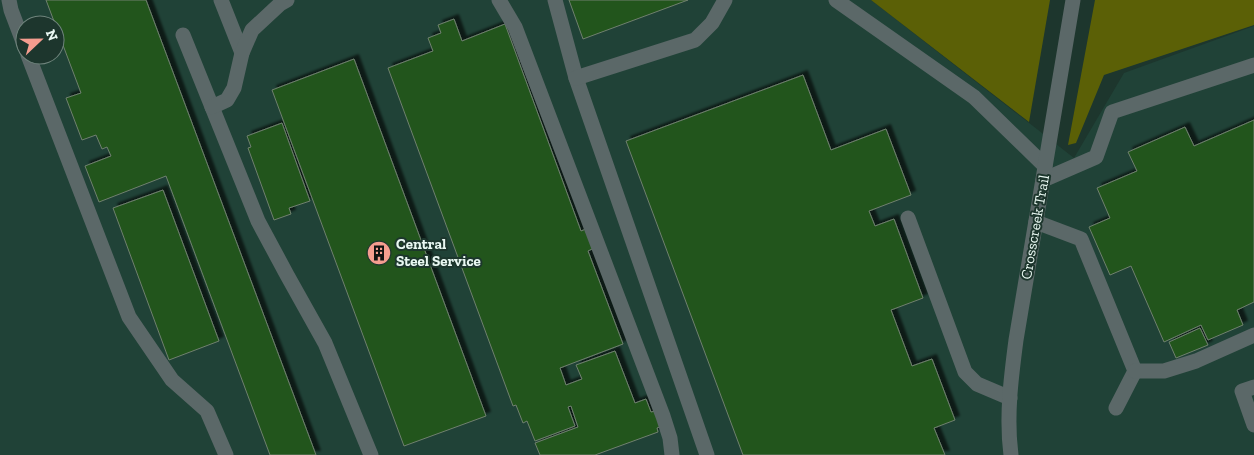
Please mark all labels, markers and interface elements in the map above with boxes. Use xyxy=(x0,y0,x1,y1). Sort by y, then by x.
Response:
north arrow xyxy=(15,15,65,65)
text: N xyxy=(42,27,62,44)
street label: Crosscreek Trail xyxy=(1017,173,1053,281)
place label: Central Steel Service xyxy=(396,235,481,270)
building icon: Central Steel Service xyxy=(366,240,392,266)

